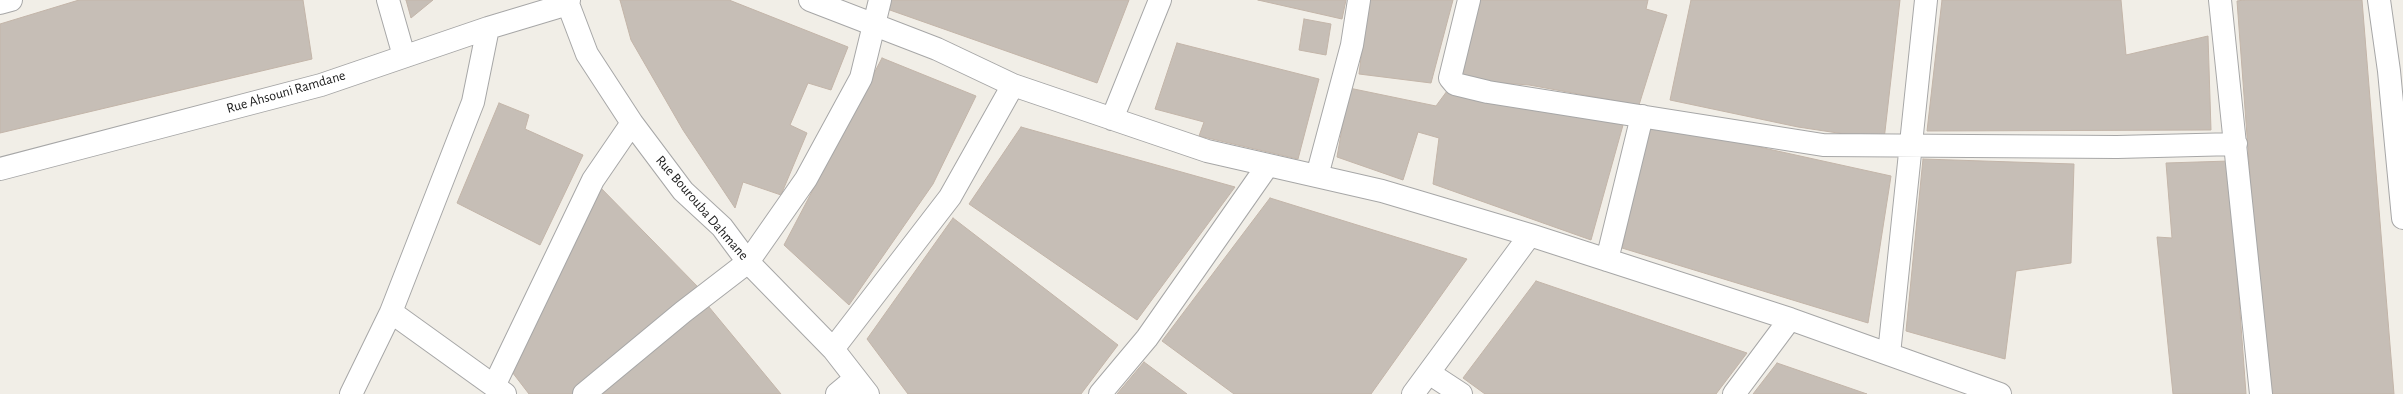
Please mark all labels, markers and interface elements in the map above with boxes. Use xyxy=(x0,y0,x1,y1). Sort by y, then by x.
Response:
street label: Rue Ahsouni Ramdane xyxy=(225,67,347,117)
street label: Rue Bourouba Dahmane xyxy=(652,152,752,264)

